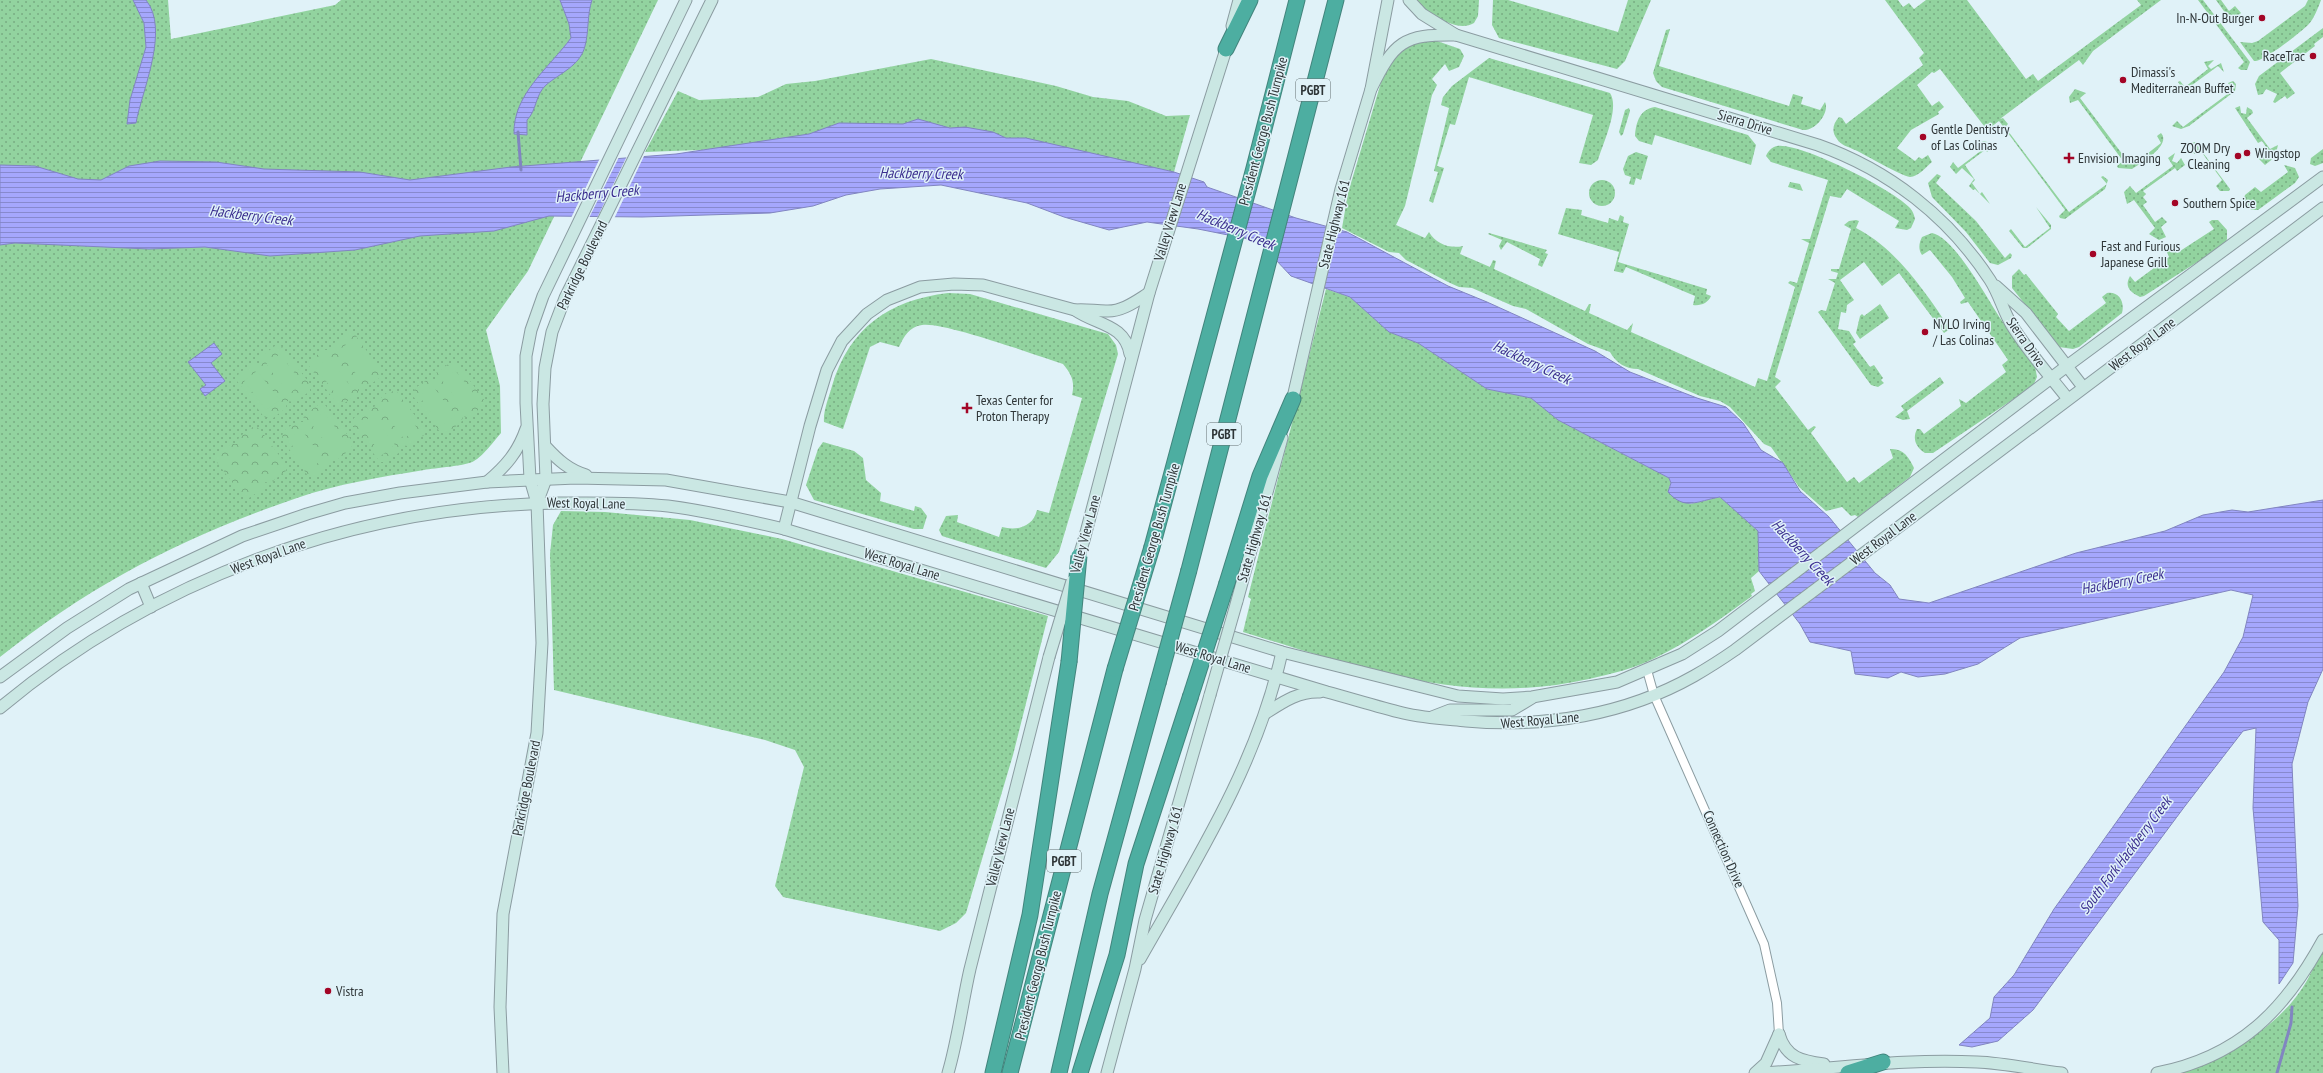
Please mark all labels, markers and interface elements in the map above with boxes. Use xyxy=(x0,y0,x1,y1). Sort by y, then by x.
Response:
place label: In-N-Out Burger xyxy=(2176,9,2254,27)
marker: In-N-Out Burger xyxy=(2257,13,2267,23)
place label: RaceTrac xyxy=(2263,47,2305,65)
marker: RaceTrac xyxy=(2308,51,2318,61)
street label: President George Bush Turnpike xyxy=(1235,55,1292,207)
place label: Dimassi's Mediterranean Buffet xyxy=(2131,63,2234,97)
marker: Dimassi's Mediterranean Buffet xyxy=(2118,75,2128,85)
road number: PGBT xyxy=(1296,79,1330,101)
street label: Sierra Drive xyxy=(1715,105,1775,139)
place label: Gentle Dentistry of Las Colinas xyxy=(1931,120,2010,154)
marker: Gentle Dentistry of Las Colinas xyxy=(1918,132,1928,142)
place label: ZOOM Dry Cleaning xyxy=(2180,139,2231,173)
place label: Wingstop xyxy=(2255,144,2300,162)
marker: Wingstop xyxy=(2242,148,2252,158)
place label: Envision Imaging xyxy=(2078,149,2161,167)
marker: ZOOM Dry Cleaning xyxy=(2233,151,2243,161)
marker: Envision Imaging xyxy=(2063,152,2075,164)
water label: Hackberry Creek xyxy=(879,163,965,183)
street label: State Highway 161 xyxy=(1314,178,1354,270)
water label: Hackberry Creek xyxy=(555,180,642,206)
street label: Valley View Lane xyxy=(1149,181,1190,264)
place label: Southern Spice xyxy=(2183,194,2256,212)
marker: Southern Spice xyxy=(2170,198,2180,208)
water label: Hackberry Creek xyxy=(208,200,296,230)
water label: Hackberry Creek xyxy=(1194,204,1280,255)
street label: Parkridge Boulevard xyxy=(553,217,611,313)
place label: Fast and Furious Japanese Grill xyxy=(2100,237,2181,271)
marker: Fast and Furious Japanese Grill xyxy=(2088,249,2098,259)
street label: West Royal Lane xyxy=(2105,313,2179,375)
street label: Sierra Drive xyxy=(2002,314,2050,370)
place label: NYLO Irving / Las Colinas xyxy=(1932,315,1994,349)
marker: NYLO Irving / Las Colinas xyxy=(1920,327,1930,337)
water label: Hackberry Creek xyxy=(1490,336,1576,389)
place label: Texas Center for Proton Therapy xyxy=(976,391,1053,425)
marker: Texas Center for Proton Therapy xyxy=(961,402,973,414)
road number: PGBT xyxy=(1207,423,1241,445)
street label: President George Bush Turnpike xyxy=(1124,461,1184,613)
street label: State Highway 161 xyxy=(1233,492,1275,584)
street label: West Royal Lane xyxy=(547,493,626,513)
street label: Valley View Lane xyxy=(1066,493,1104,576)
street label: West Royal Lane xyxy=(1846,507,1920,569)
water label: Hackberry Creek xyxy=(1768,515,1840,591)
street label: West Royal Lane xyxy=(228,534,308,578)
street label: West Royal Lane xyxy=(862,544,942,584)
water label: Hackberry Creek xyxy=(2079,563,2167,598)
street label: West Royal Lane xyxy=(1173,637,1253,677)
street label: West Royal Lane xyxy=(1500,708,1580,732)
street label: Parkridge Boulevard xyxy=(508,739,544,837)
water label: South Fork Hackberry Creek xyxy=(2075,791,2177,917)
street label: State Highway 161 xyxy=(1144,804,1186,896)
street label: Valley View Lane xyxy=(981,806,1019,889)
street label: Connection Drive xyxy=(1699,808,1749,891)
road number: PGBT xyxy=(1047,850,1081,872)
street label: President George Bush Turnpike xyxy=(1011,888,1065,1041)
place label: Vistra xyxy=(335,982,364,1000)
marker: Vistra xyxy=(323,986,333,996)

